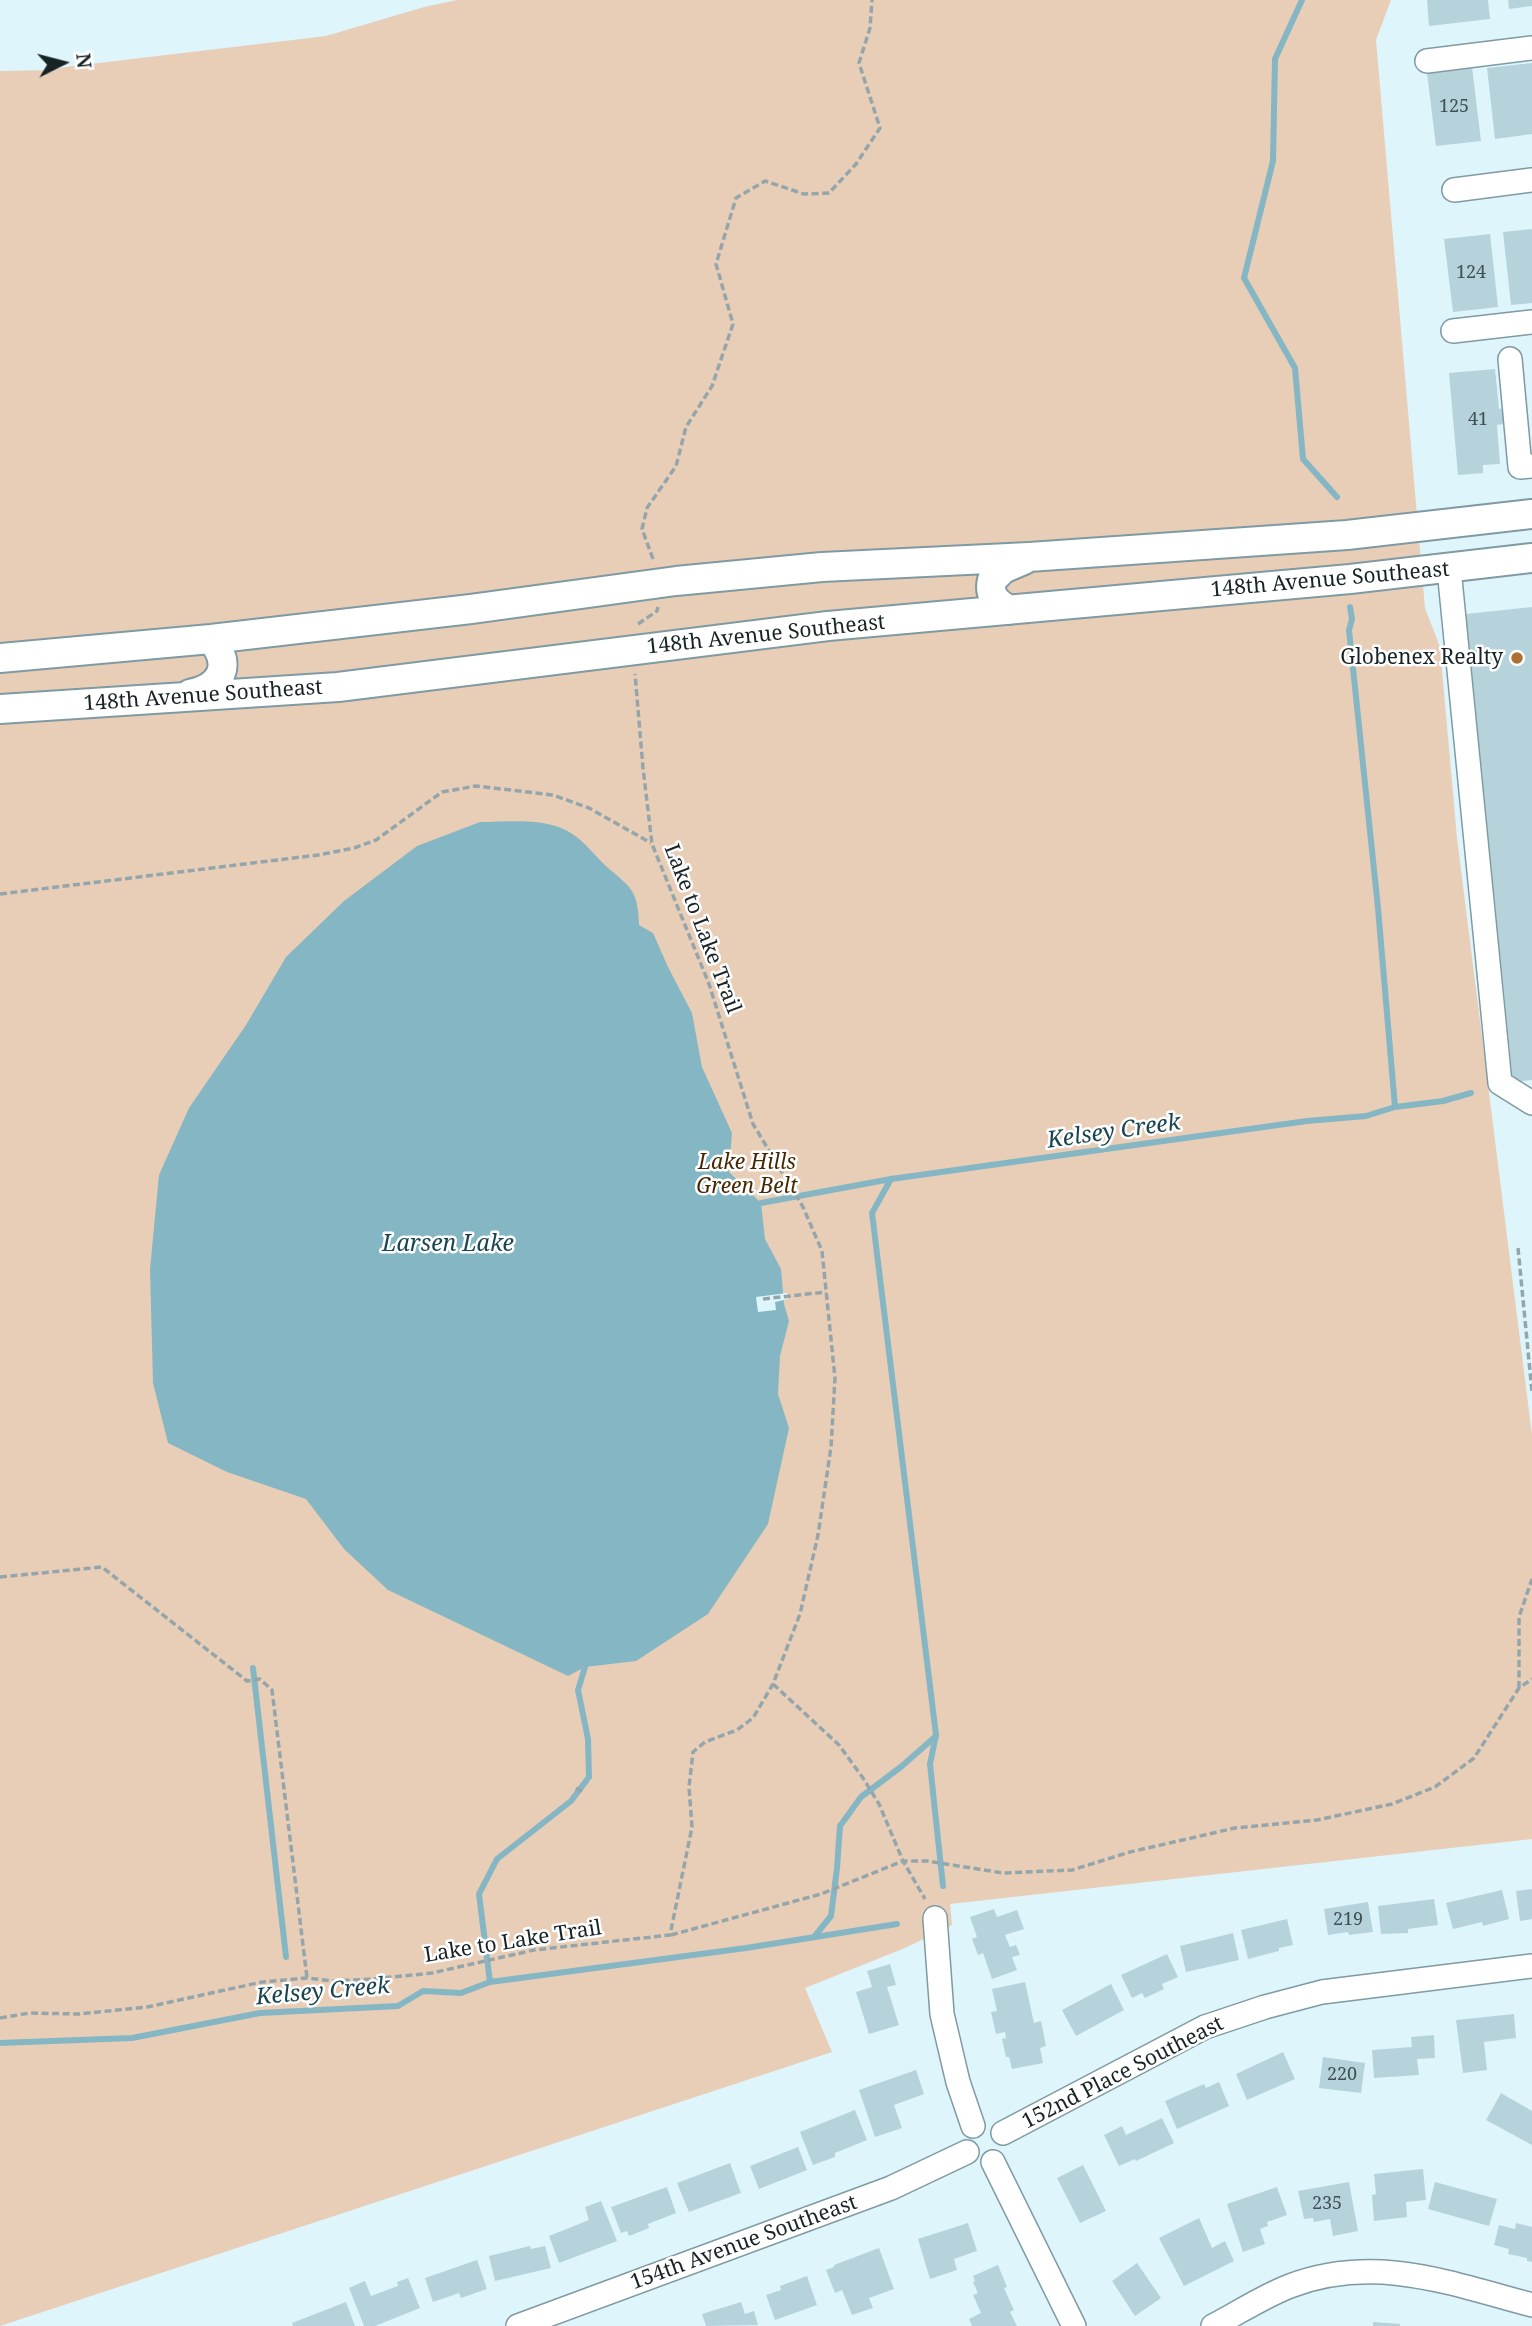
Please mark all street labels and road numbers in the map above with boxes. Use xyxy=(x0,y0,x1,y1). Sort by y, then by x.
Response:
street label: 148th Avenue Southeast xyxy=(1210,557,1450,603)
street label: 148th Avenue Southeast xyxy=(646,610,886,660)
street label: 148th Avenue Southeast xyxy=(83,675,323,717)
street label: Lake to Lake Trail xyxy=(658,841,746,1017)
street label: Lake to Lake Trail xyxy=(422,1916,604,1968)
street label: 152nd Place Southeast xyxy=(1018,2011,1228,2135)
street label: 154th Avenue Southeast xyxy=(627,2190,861,2296)

